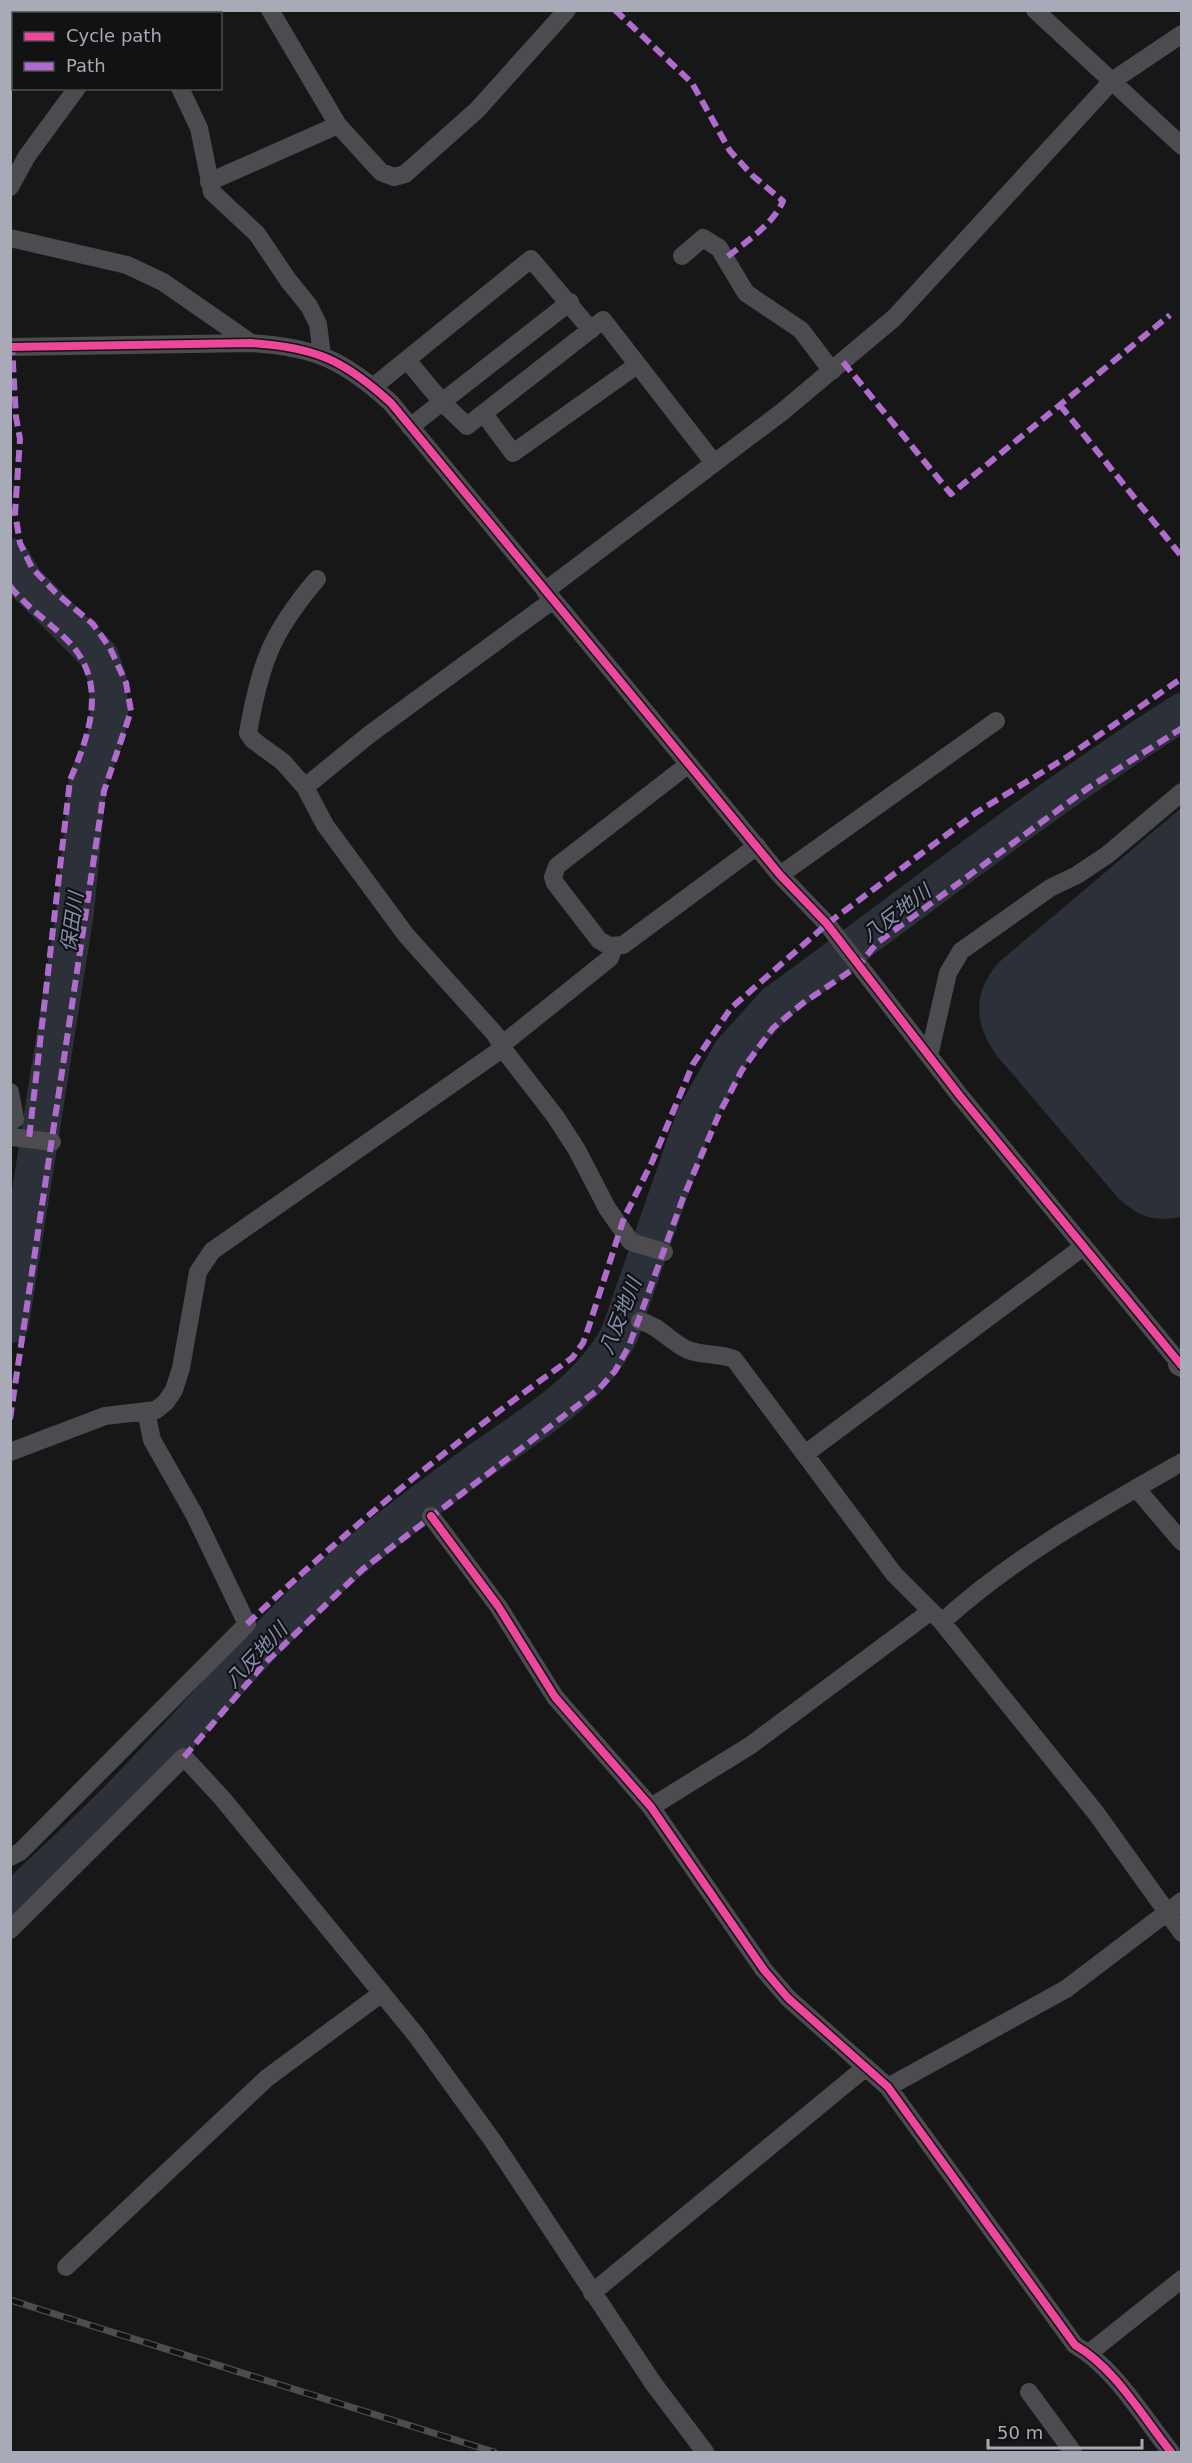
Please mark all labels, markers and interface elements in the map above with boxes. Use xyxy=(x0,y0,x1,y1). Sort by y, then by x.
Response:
legend xyxy=(12,12,222,90)
text: Cycle path xyxy=(66,25,162,46)
text: Path xyxy=(66,55,106,76)
water label: 八反地川 xyxy=(857,878,937,947)
water label: 保田川 xyxy=(56,889,88,953)
water label: 八反地川 xyxy=(594,1273,647,1358)
water label: 八反地川 xyxy=(220,1616,293,1692)
scale bar xyxy=(988,2412,1142,2450)
text: 50 m xyxy=(997,2422,1043,2443)

